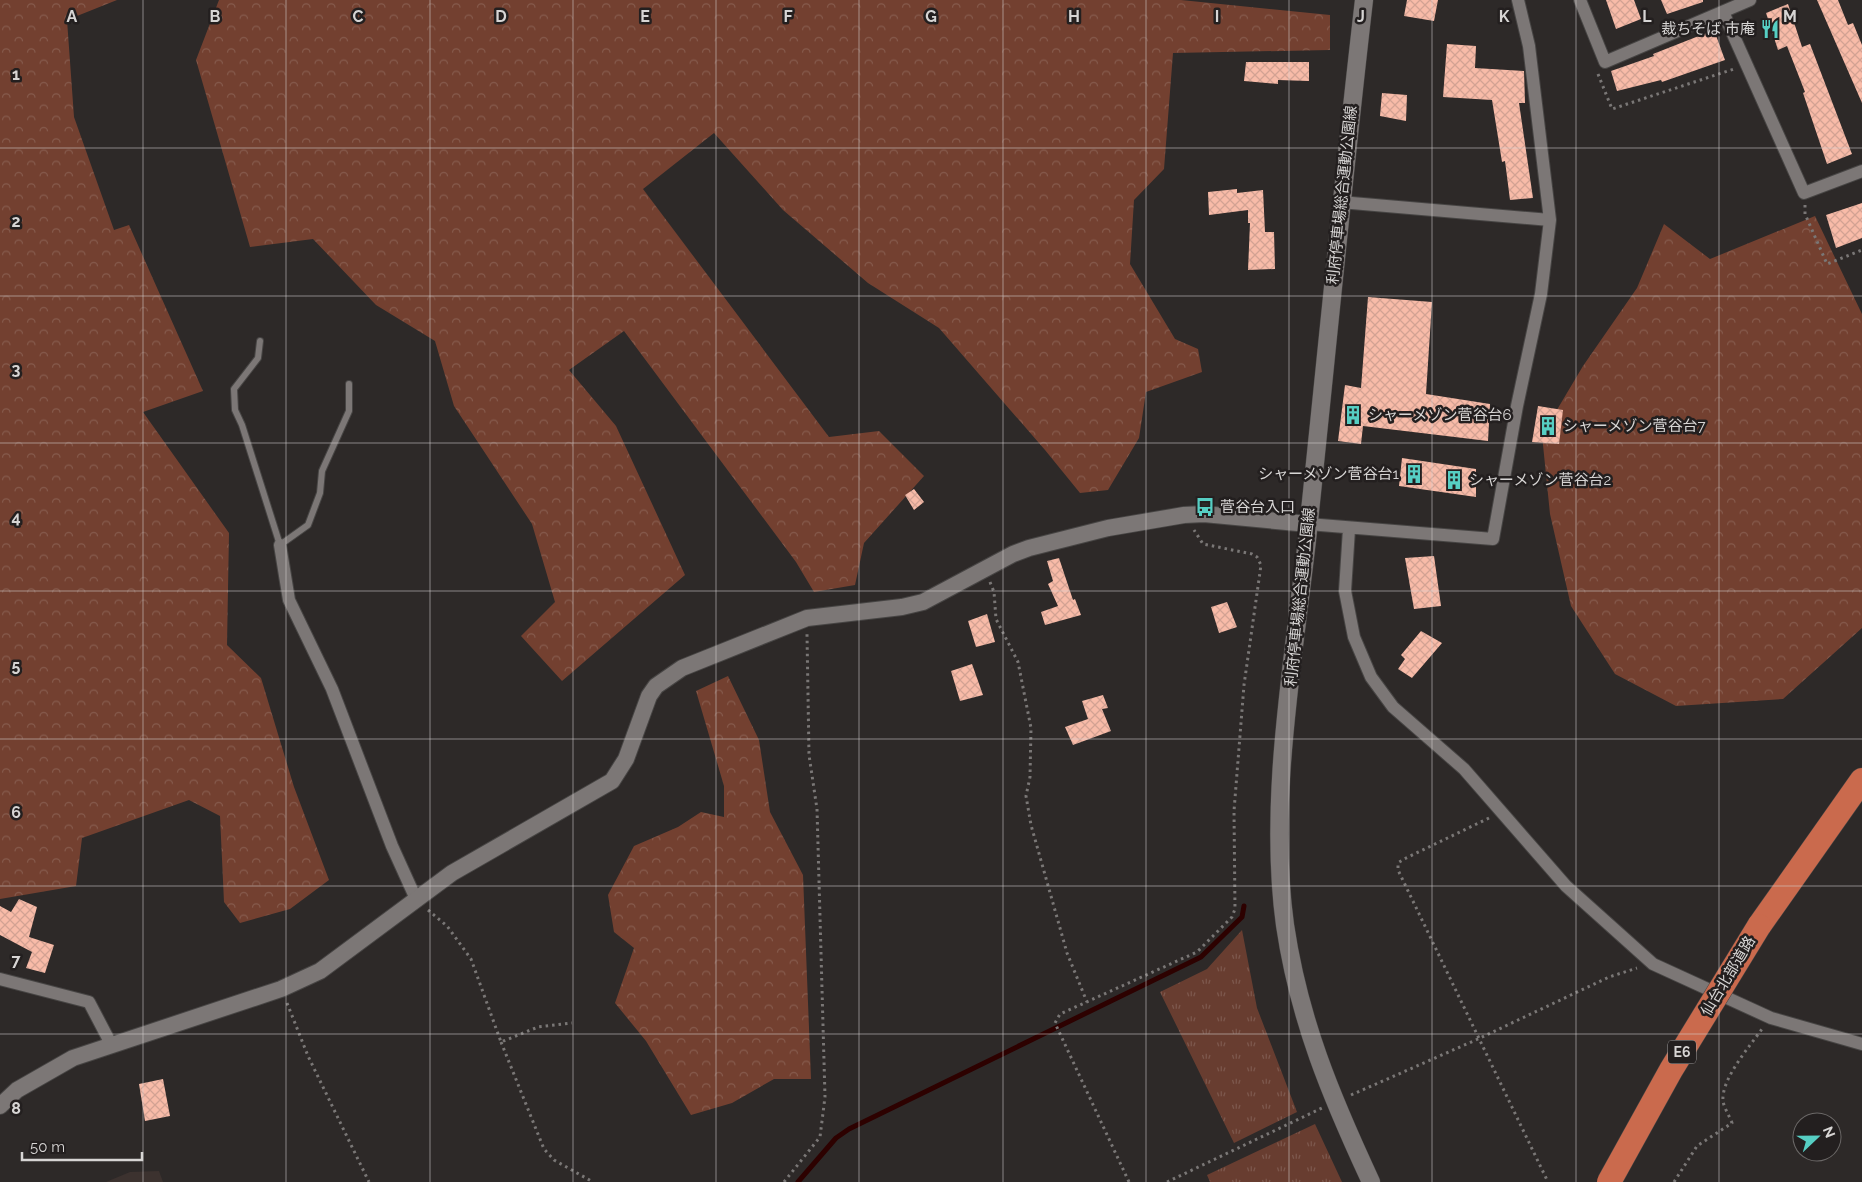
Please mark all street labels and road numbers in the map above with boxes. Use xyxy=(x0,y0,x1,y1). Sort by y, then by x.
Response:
street label: 利府停車場総合運動公園線 xyxy=(1324,105,1360,285)
street label: 利府停車場総合運動公園線 xyxy=(1282,507,1318,687)
street label: 仙台北部道路 xyxy=(1697,933,1759,1019)
road number: E6 xyxy=(1668,1040,1696,1064)

